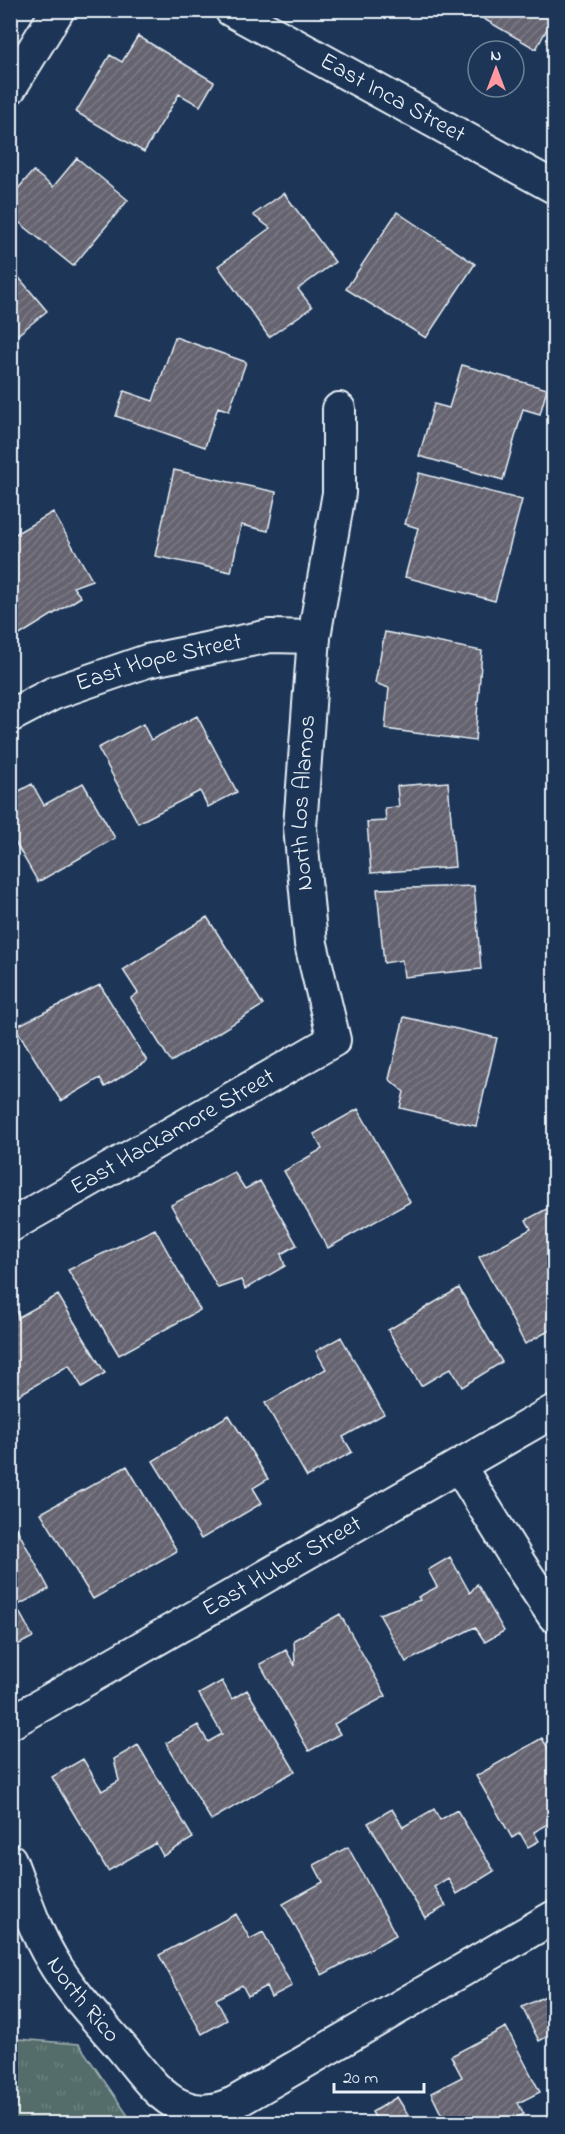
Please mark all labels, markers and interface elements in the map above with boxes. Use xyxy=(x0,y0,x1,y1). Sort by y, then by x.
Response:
north arrow xyxy=(466,39,526,99)
street label: East Inca Street xyxy=(313,44,472,153)
text: N xyxy=(491,44,502,68)
street label: East Hope Street xyxy=(71,625,245,702)
street label: North Los Alamos xyxy=(282,714,326,892)
street label: East Hackamore Street xyxy=(64,1060,282,1205)
street label: East Huber Street xyxy=(196,1507,369,1626)
street label: North Rico xyxy=(37,1950,128,2051)
scale bar xyxy=(334,2056,424,2094)
text: 20 m xyxy=(343,2066,378,2092)

